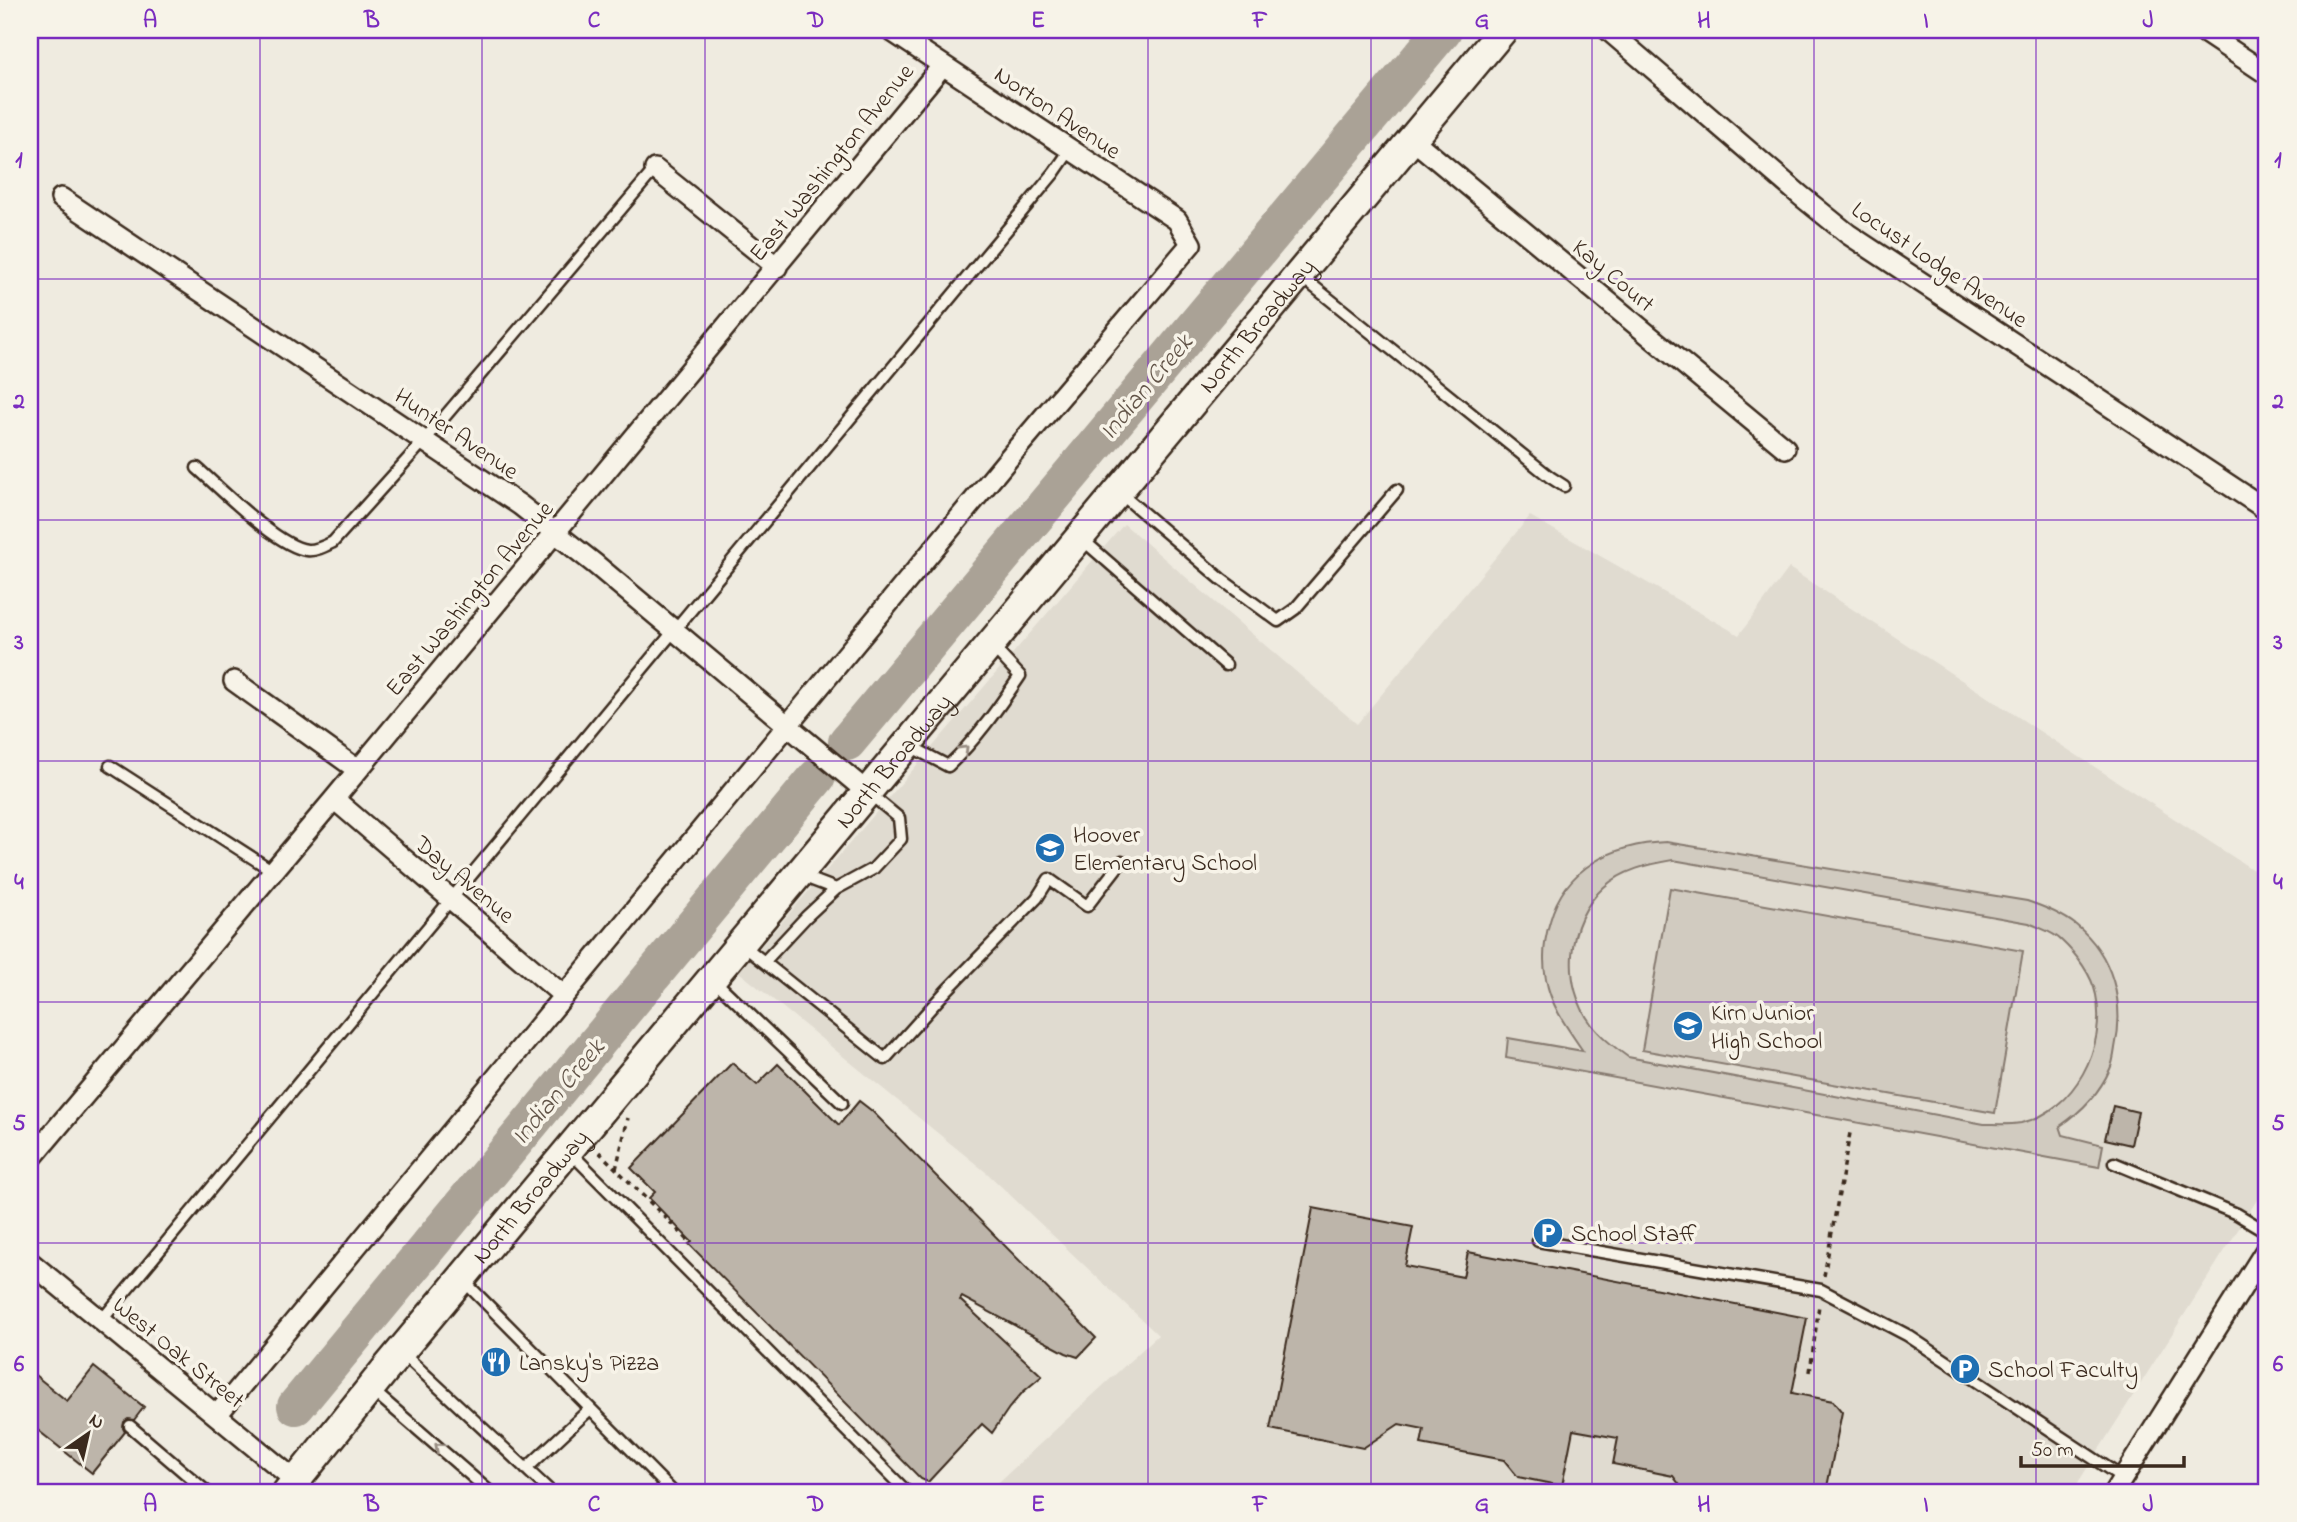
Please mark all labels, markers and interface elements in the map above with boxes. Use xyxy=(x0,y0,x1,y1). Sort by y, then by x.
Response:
text: A xyxy=(143,5,157,38)
text: B xyxy=(363,5,380,38)
text: C xyxy=(588,5,601,38)
text: D xyxy=(807,5,824,38)
text: E xyxy=(1031,5,1045,38)
text: F xyxy=(1252,5,1268,38)
text: G xyxy=(1475,5,1489,38)
text: H xyxy=(1697,5,1711,38)
text: I xyxy=(1923,5,1929,38)
text: J xyxy=(2142,5,2154,38)
street label: East Washington Avenue xyxy=(742,57,924,270)
street label: Norton Avenue xyxy=(986,59,1127,170)
text: 1 xyxy=(15,145,23,178)
text: 1 xyxy=(2274,145,2282,178)
street label: Locust Lodge Avenue xyxy=(1843,194,2034,338)
street label: Kay Court xyxy=(1563,232,1661,323)
street label: North Broadway xyxy=(1192,252,1326,402)
water label: Indian Creek xyxy=(1091,325,1204,449)
street label: Hunter Avenue xyxy=(386,380,525,490)
text: 2 xyxy=(12,386,25,419)
text: 2 xyxy=(2271,386,2284,419)
street label: East Washington Avenue xyxy=(378,494,564,705)
text: 3 xyxy=(13,627,24,660)
text: 3 xyxy=(2272,627,2283,660)
street label: North Broadway xyxy=(829,687,963,837)
one-way arrow xyxy=(955,746,968,759)
place label: Hoover Elementary School xyxy=(1073,819,1257,883)
street label: Day Avenue xyxy=(404,828,521,934)
school or university icon: Hoover Elementary School xyxy=(1033,831,1067,865)
text: 4 xyxy=(14,867,24,900)
text: 4 xyxy=(2273,867,2283,900)
place label: Kirn Junior High School xyxy=(1711,997,1822,1060)
school or university icon: Kirn Junior High School xyxy=(1671,1009,1705,1043)
water label: Indian Creek xyxy=(503,1030,616,1154)
text: 5 xyxy=(12,1108,26,1141)
text: 5 xyxy=(2271,1108,2285,1141)
street label: North Broadway xyxy=(465,1123,599,1273)
parking icon: School Staff xyxy=(1531,1216,1565,1250)
place label: School Staff xyxy=(1571,1218,1697,1253)
street label: West Oak Street xyxy=(104,1290,251,1418)
restaurant icon: Lansky's Pizza xyxy=(479,1345,513,1379)
place label: Lansky's Pizza xyxy=(519,1347,659,1383)
text: 6 xyxy=(14,1349,25,1382)
text: 6 xyxy=(2273,1349,2284,1382)
parking icon: School Faculty xyxy=(1948,1352,1982,1386)
place label: School Faculty xyxy=(1988,1354,2138,1390)
north arrow xyxy=(52,1400,122,1470)
text: N xyxy=(83,1407,109,1437)
scale bar xyxy=(2021,1424,2183,1468)
text: 50 m xyxy=(2031,1436,2074,1466)
one-way arrow xyxy=(434,1443,447,1455)
text: A xyxy=(143,1489,157,1522)
text: B xyxy=(363,1489,380,1522)
text: C xyxy=(588,1489,601,1522)
text: D xyxy=(807,1489,824,1522)
text: E xyxy=(1031,1489,1045,1522)
text: F xyxy=(1252,1489,1268,1522)
text: G xyxy=(1475,1489,1489,1522)
text: H xyxy=(1697,1489,1711,1522)
text: I xyxy=(1923,1489,1929,1522)
text: J xyxy=(2142,1489,2154,1522)

